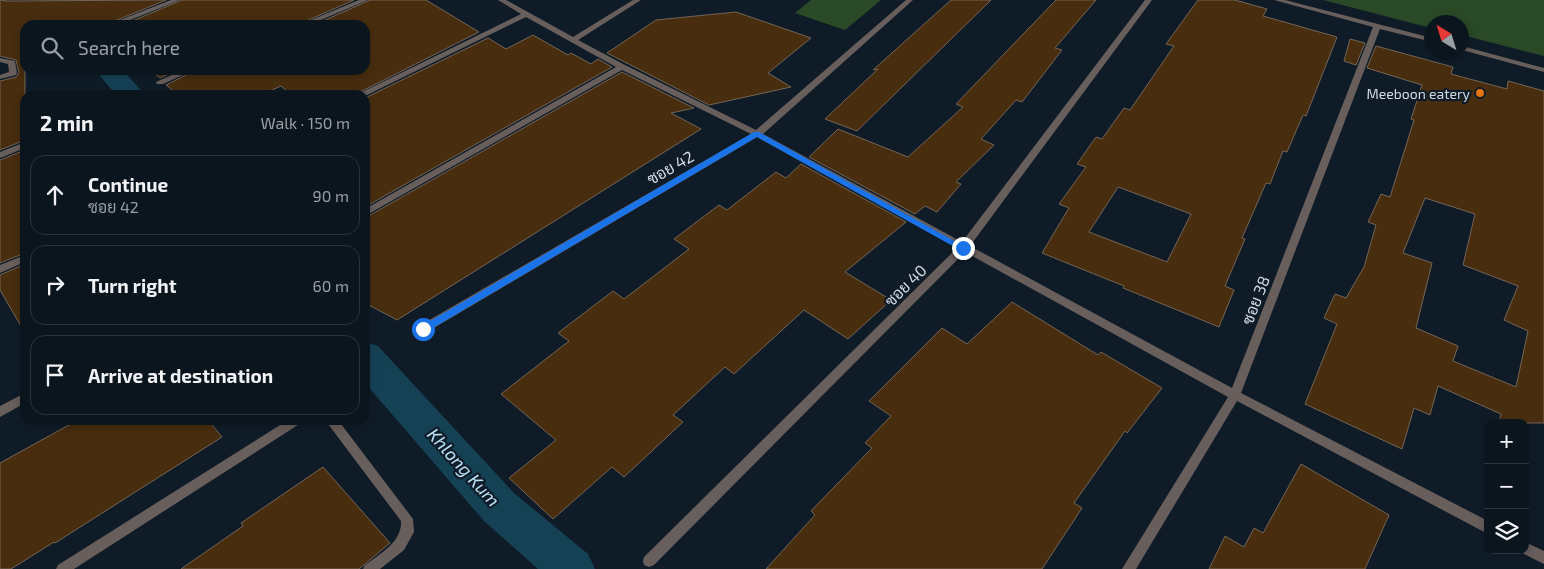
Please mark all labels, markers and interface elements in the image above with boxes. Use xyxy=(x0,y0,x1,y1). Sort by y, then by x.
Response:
north arrow xyxy=(1424,15,1469,60)
search box xyxy=(20,20,370,75)
icon: search xyxy=(38,34,66,62)
text: Search here xyxy=(78,36,180,59)
place label: Meeboon eatery xyxy=(1366,85,1471,102)
marker: Meeboon eatery xyxy=(1474,87,1486,99)
text: 2 min xyxy=(40,110,94,135)
text: Walk · 150 m xyxy=(260,113,350,132)
street label: ซอย 42 xyxy=(643,146,697,188)
text: Continue xyxy=(88,173,168,196)
icon: ahead xyxy=(41,181,69,209)
text: 90 m xyxy=(313,186,349,205)
text: ซอย 42 xyxy=(88,197,139,216)
route end xyxy=(952,237,975,260)
street label: ซอย 40 xyxy=(880,260,930,310)
icon: right xyxy=(41,271,69,299)
street label: ซอย 38 xyxy=(1237,273,1273,327)
text: Turn right xyxy=(88,274,176,297)
text: 60 m xyxy=(313,276,349,295)
route start xyxy=(412,318,435,341)
icon: arrive xyxy=(41,361,69,389)
text: Arrive at destination xyxy=(88,364,273,387)
map controls xyxy=(1484,419,1529,554)
button: + xyxy=(1484,419,1529,464)
water label: Khlong Kum xyxy=(423,423,505,511)
button: − xyxy=(1484,464,1529,509)
button: layers xyxy=(1484,509,1529,554)

